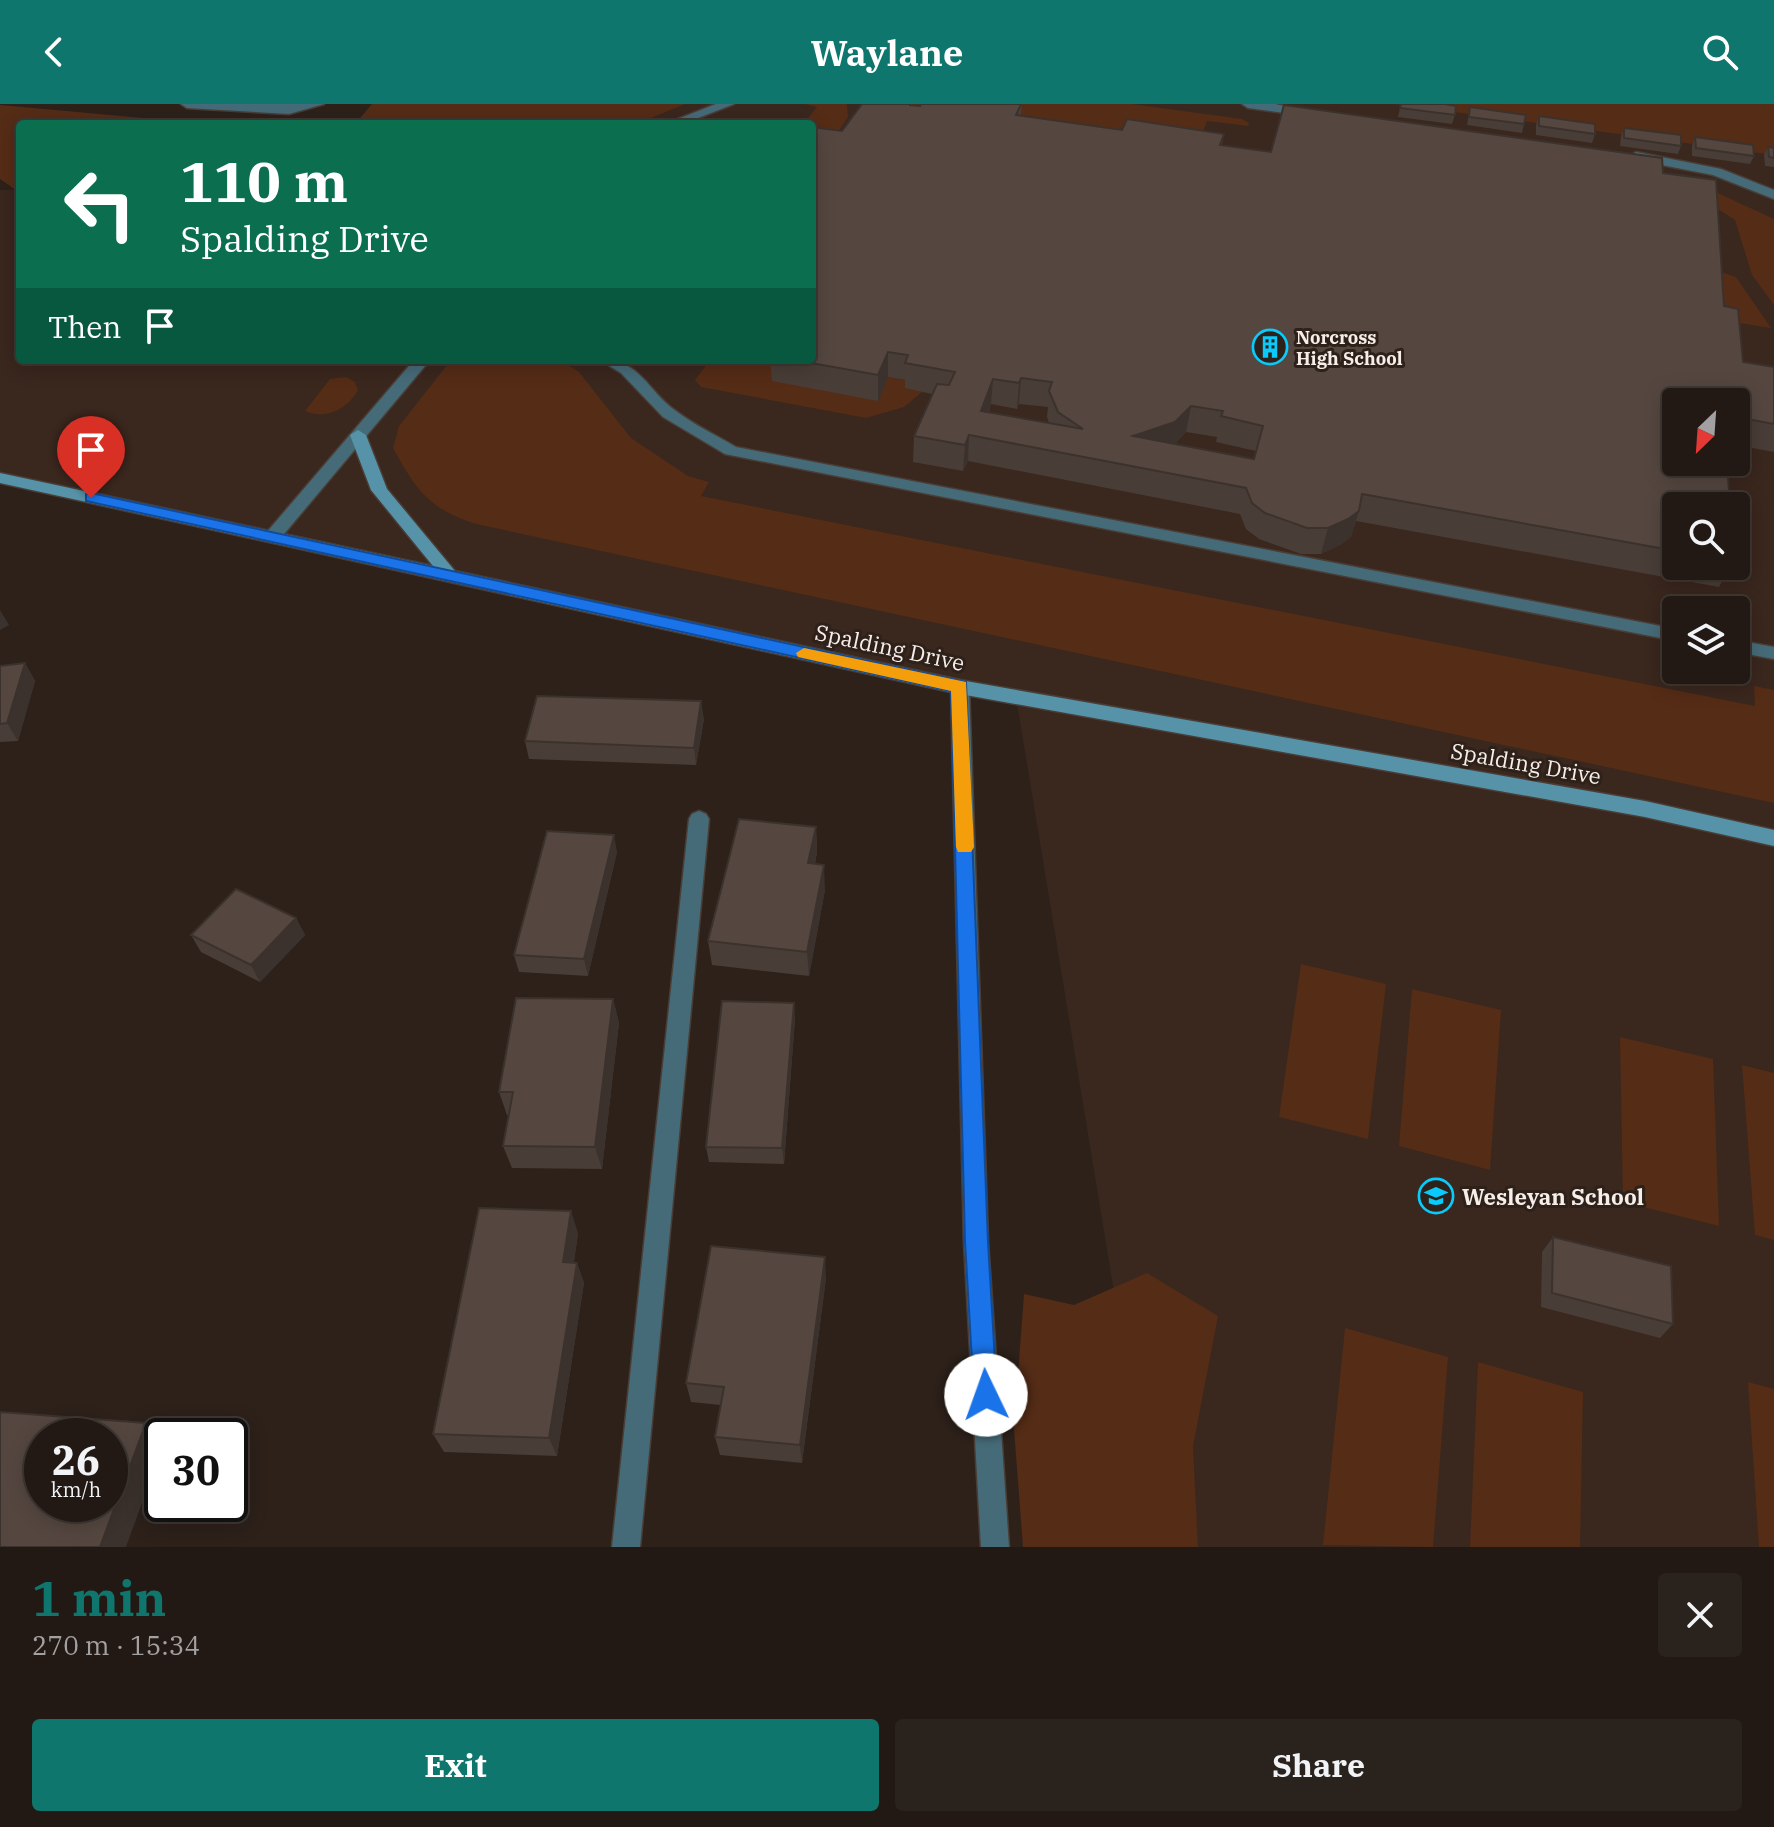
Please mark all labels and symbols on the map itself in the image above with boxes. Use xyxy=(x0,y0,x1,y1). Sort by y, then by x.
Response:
place label: Norcross High School xyxy=(1296,326,1403,370)
building icon: Norcross High School xyxy=(1251,328,1289,366)
north arrow xyxy=(1662,388,1750,476)
pin xyxy=(57,416,125,498)
street label: Spalding Drive xyxy=(813,617,967,677)
street label: Spalding Drive xyxy=(1449,736,1603,790)
school or university icon: Wesleyan School xyxy=(1417,1177,1455,1215)
place label: Wesleyan School xyxy=(1462,1182,1644,1211)
position arrow xyxy=(944,1353,1028,1437)
speed limit sign: 30 xyxy=(144,1418,248,1522)

